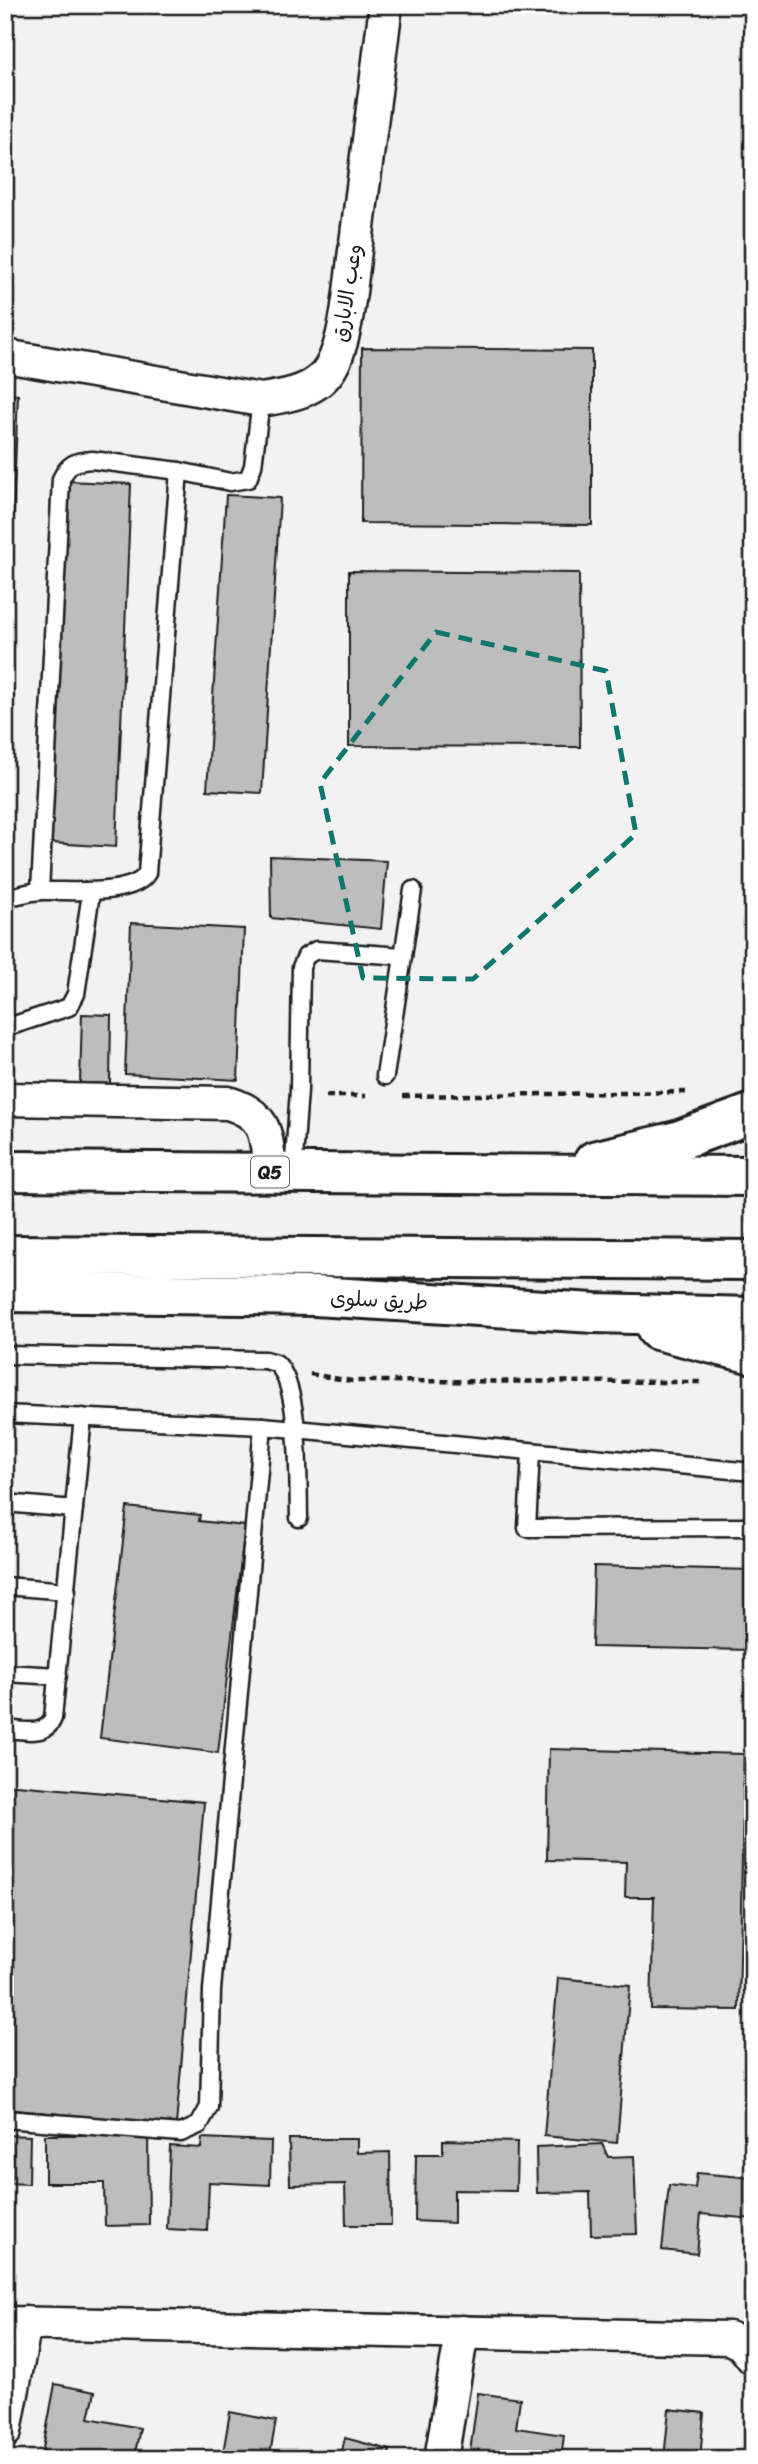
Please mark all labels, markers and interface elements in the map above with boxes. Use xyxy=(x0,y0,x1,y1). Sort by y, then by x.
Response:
street label: وعب الابارق xyxy=(320,241,374,345)
road number: Q5 xyxy=(251,1156,289,1188)
street label: طريق سلوى xyxy=(329,1278,429,1322)

